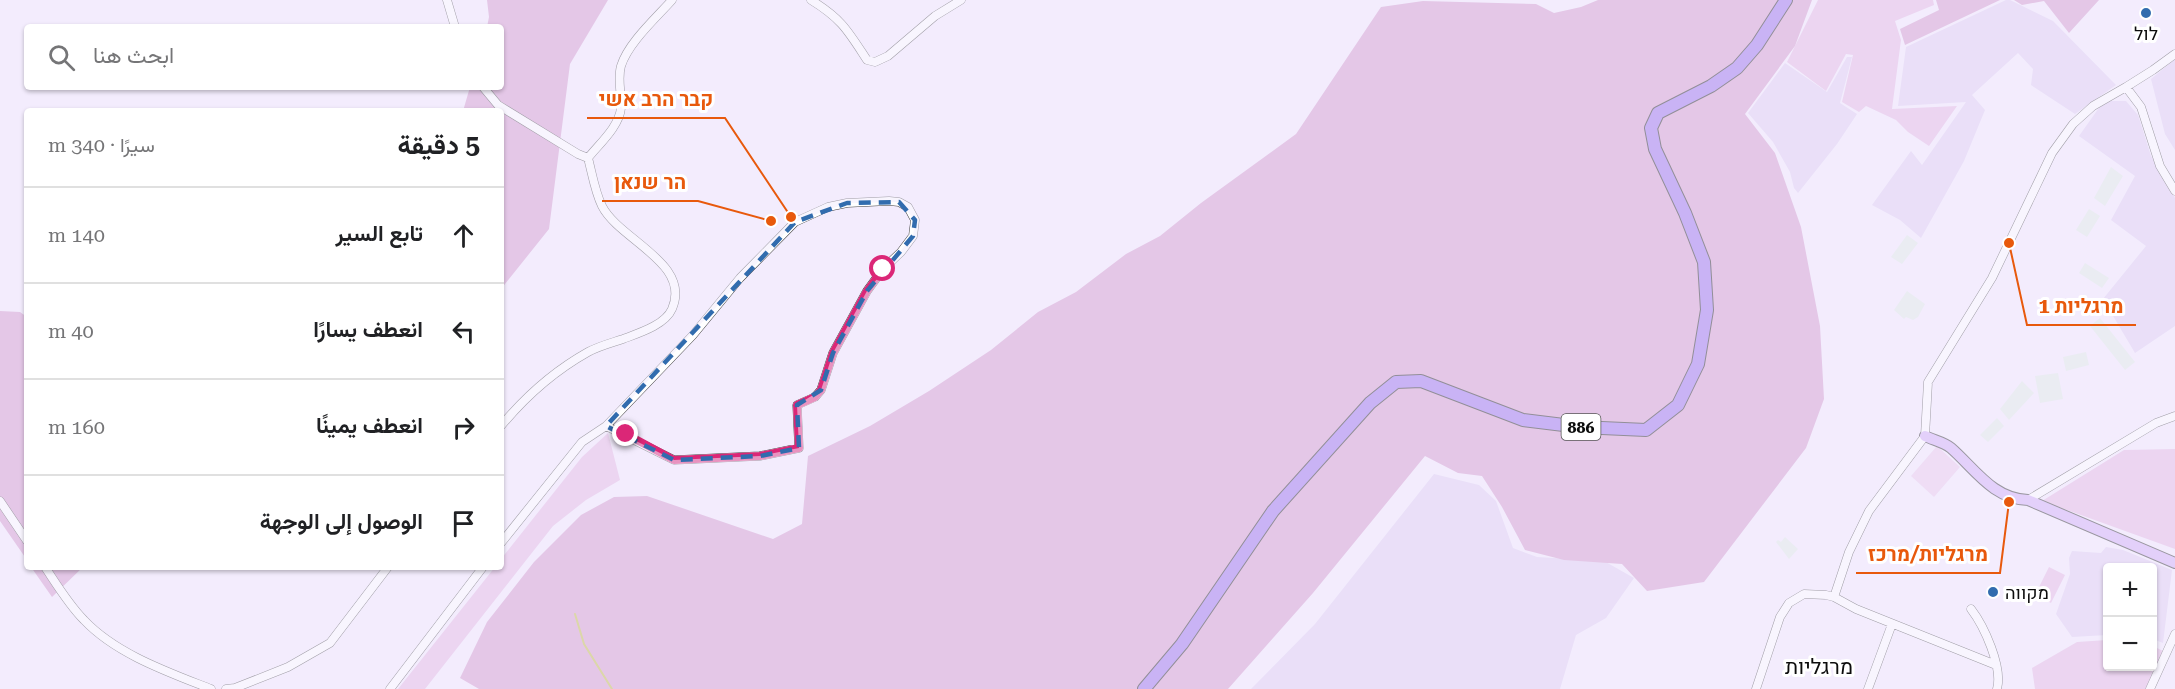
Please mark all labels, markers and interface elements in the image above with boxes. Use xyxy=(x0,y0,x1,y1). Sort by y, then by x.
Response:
marker: לול xyxy=(2139,6,2153,20)
place label: לול xyxy=(2134,23,2158,44)
search box xyxy=(24,24,504,90)
icon: search xyxy=(45,41,78,74)
text: ابحث هنا xyxy=(93,43,174,68)
callout: קבר הרב אשי xyxy=(587,80,725,118)
text: קבר הרב אשי xyxy=(599,87,713,111)
text: 5 دقيقة xyxy=(398,130,480,160)
text: سيرًا · 340 m xyxy=(48,133,155,157)
callout: הר שנאן xyxy=(602,163,698,201)
text: הר שנאן xyxy=(614,170,686,194)
icon: ahead xyxy=(447,219,480,252)
text: تابع السير xyxy=(335,221,423,246)
text: 140 m xyxy=(48,223,105,247)
route start xyxy=(869,255,895,281)
callout: מרגליות 1 xyxy=(2027,287,2136,325)
text: מרגליות 1 xyxy=(2038,294,2124,318)
icon: left xyxy=(447,315,480,348)
text: انعطف يسارًا xyxy=(313,317,423,342)
text: 40 m xyxy=(48,319,94,343)
icon: right xyxy=(447,411,480,444)
text: انعطف يمينًا xyxy=(316,413,423,438)
road number: 886 xyxy=(1562,414,1600,440)
text: 160 m xyxy=(48,415,105,439)
route end xyxy=(612,420,638,446)
icon: arrive xyxy=(447,507,480,540)
text: الوصول إلى الوجهة xyxy=(260,509,423,534)
callout: מרגליות/מרכז xyxy=(1856,535,2000,573)
text: מרגליות/מרכז xyxy=(1868,542,1988,566)
map controls xyxy=(2103,563,2157,671)
button: + xyxy=(2103,563,2157,617)
place label: מקווה xyxy=(2005,582,2049,603)
marker: מקווה xyxy=(1986,585,2000,599)
button: − xyxy=(2103,617,2157,671)
district label: מרגליות xyxy=(1785,655,1853,679)

